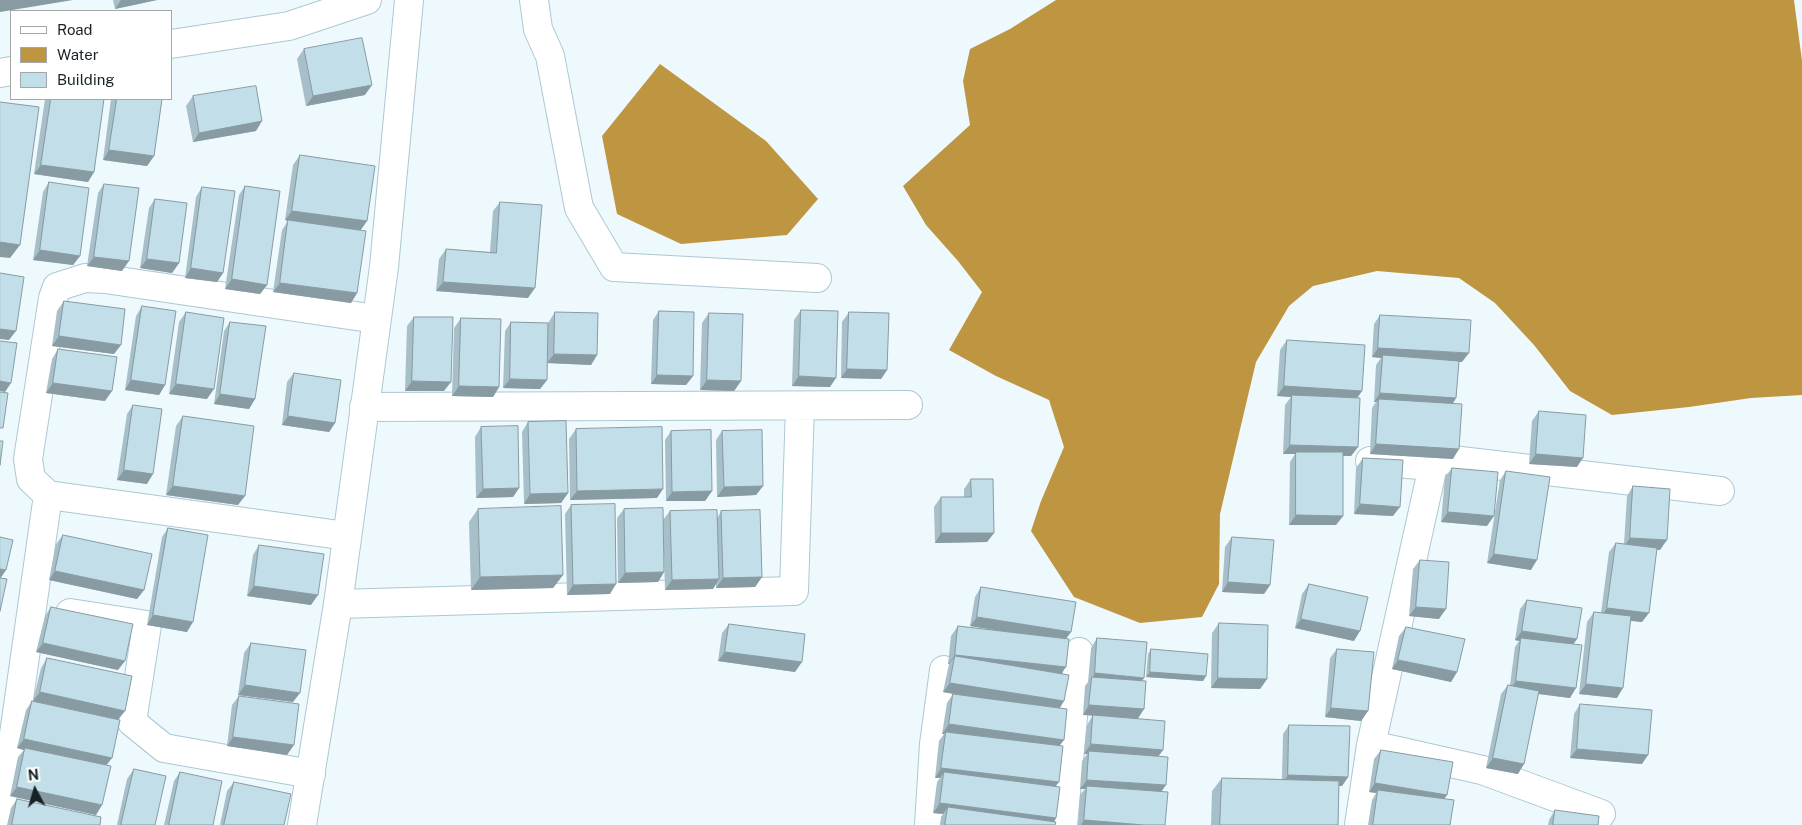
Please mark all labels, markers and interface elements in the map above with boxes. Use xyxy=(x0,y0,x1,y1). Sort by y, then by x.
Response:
legend xyxy=(10,10,172,100)
text: Road xyxy=(57,21,93,38)
text: Water xyxy=(57,46,99,63)
text: Building xyxy=(57,71,115,88)
north arrow xyxy=(10,765,60,815)
text: N xyxy=(27,767,40,784)

